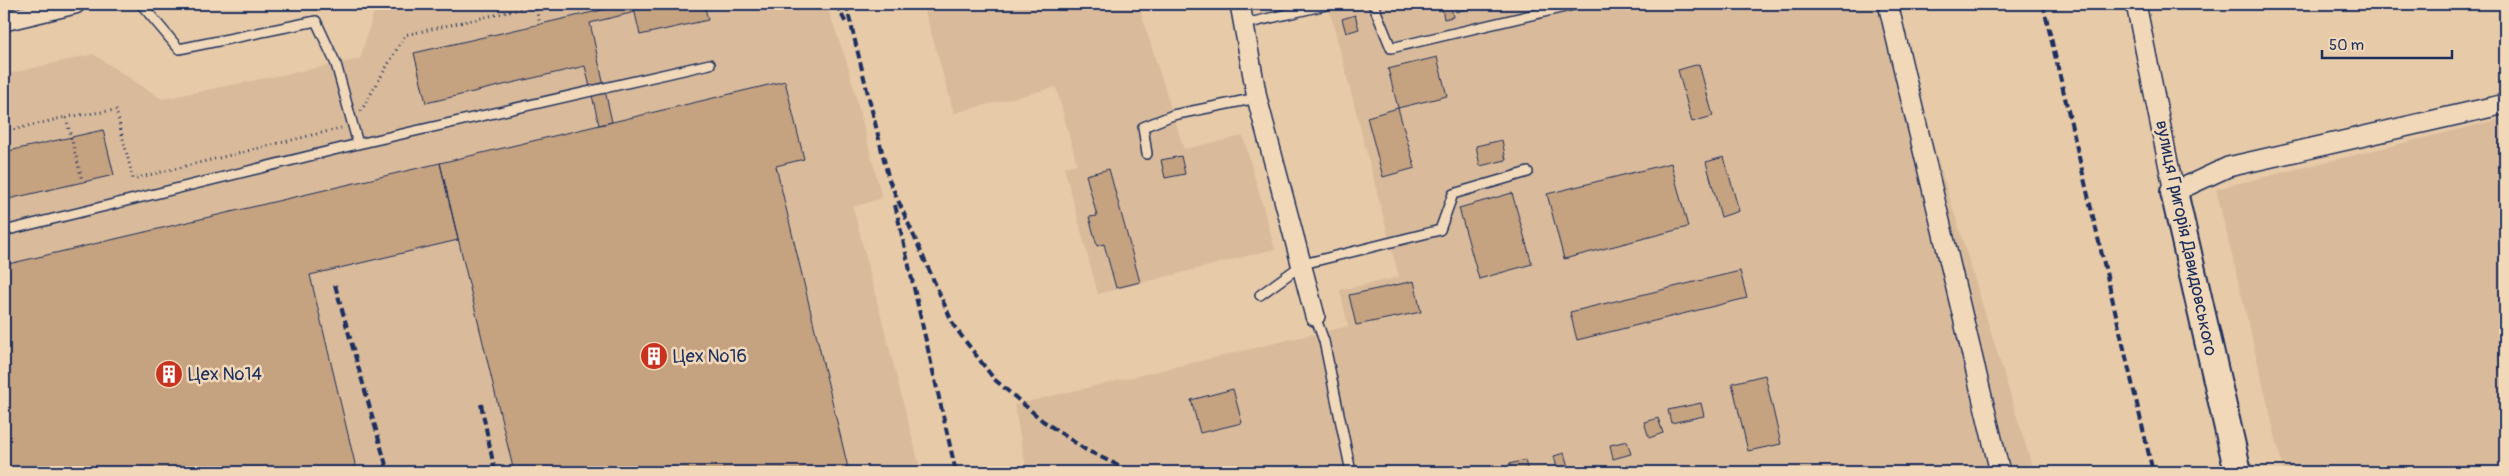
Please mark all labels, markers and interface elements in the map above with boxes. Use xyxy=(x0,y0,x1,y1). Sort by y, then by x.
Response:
scale bar xyxy=(2322,28,2452,60)
text: 50 m xyxy=(2329,36,2364,55)
street label: вулиця Григорія Давидовського xyxy=(2150,118,2222,358)
building icon: Цех №16 xyxy=(639,341,669,371)
place label: Цех №16 xyxy=(673,345,747,368)
building icon: Цех №14 xyxy=(154,359,184,389)
place label: Цех №14 xyxy=(188,363,262,386)

